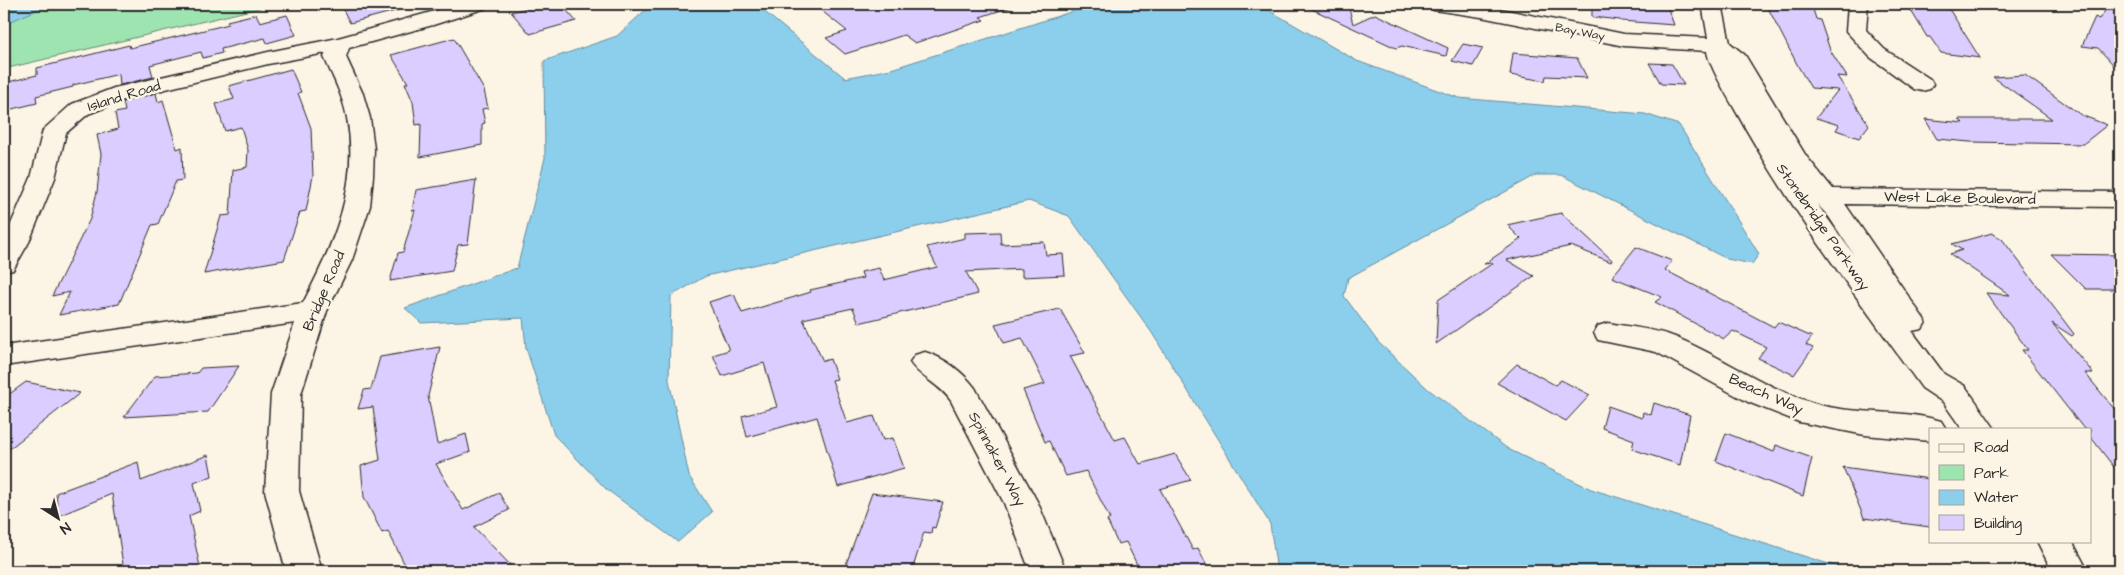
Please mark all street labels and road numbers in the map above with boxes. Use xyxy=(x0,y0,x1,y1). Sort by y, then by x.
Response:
street label: Bay Way xyxy=(1554,19,1607,46)
street label: Island Road xyxy=(85,75,163,117)
street label: Stonebridge Parkway xyxy=(1770,159,1875,295)
street label: West Lake Boulevard xyxy=(1884,186,2036,210)
street label: Bridge Road xyxy=(298,247,351,335)
street label: Beach Way xyxy=(1725,368,1806,421)
street label: Spinnaker Way xyxy=(962,408,1031,511)

